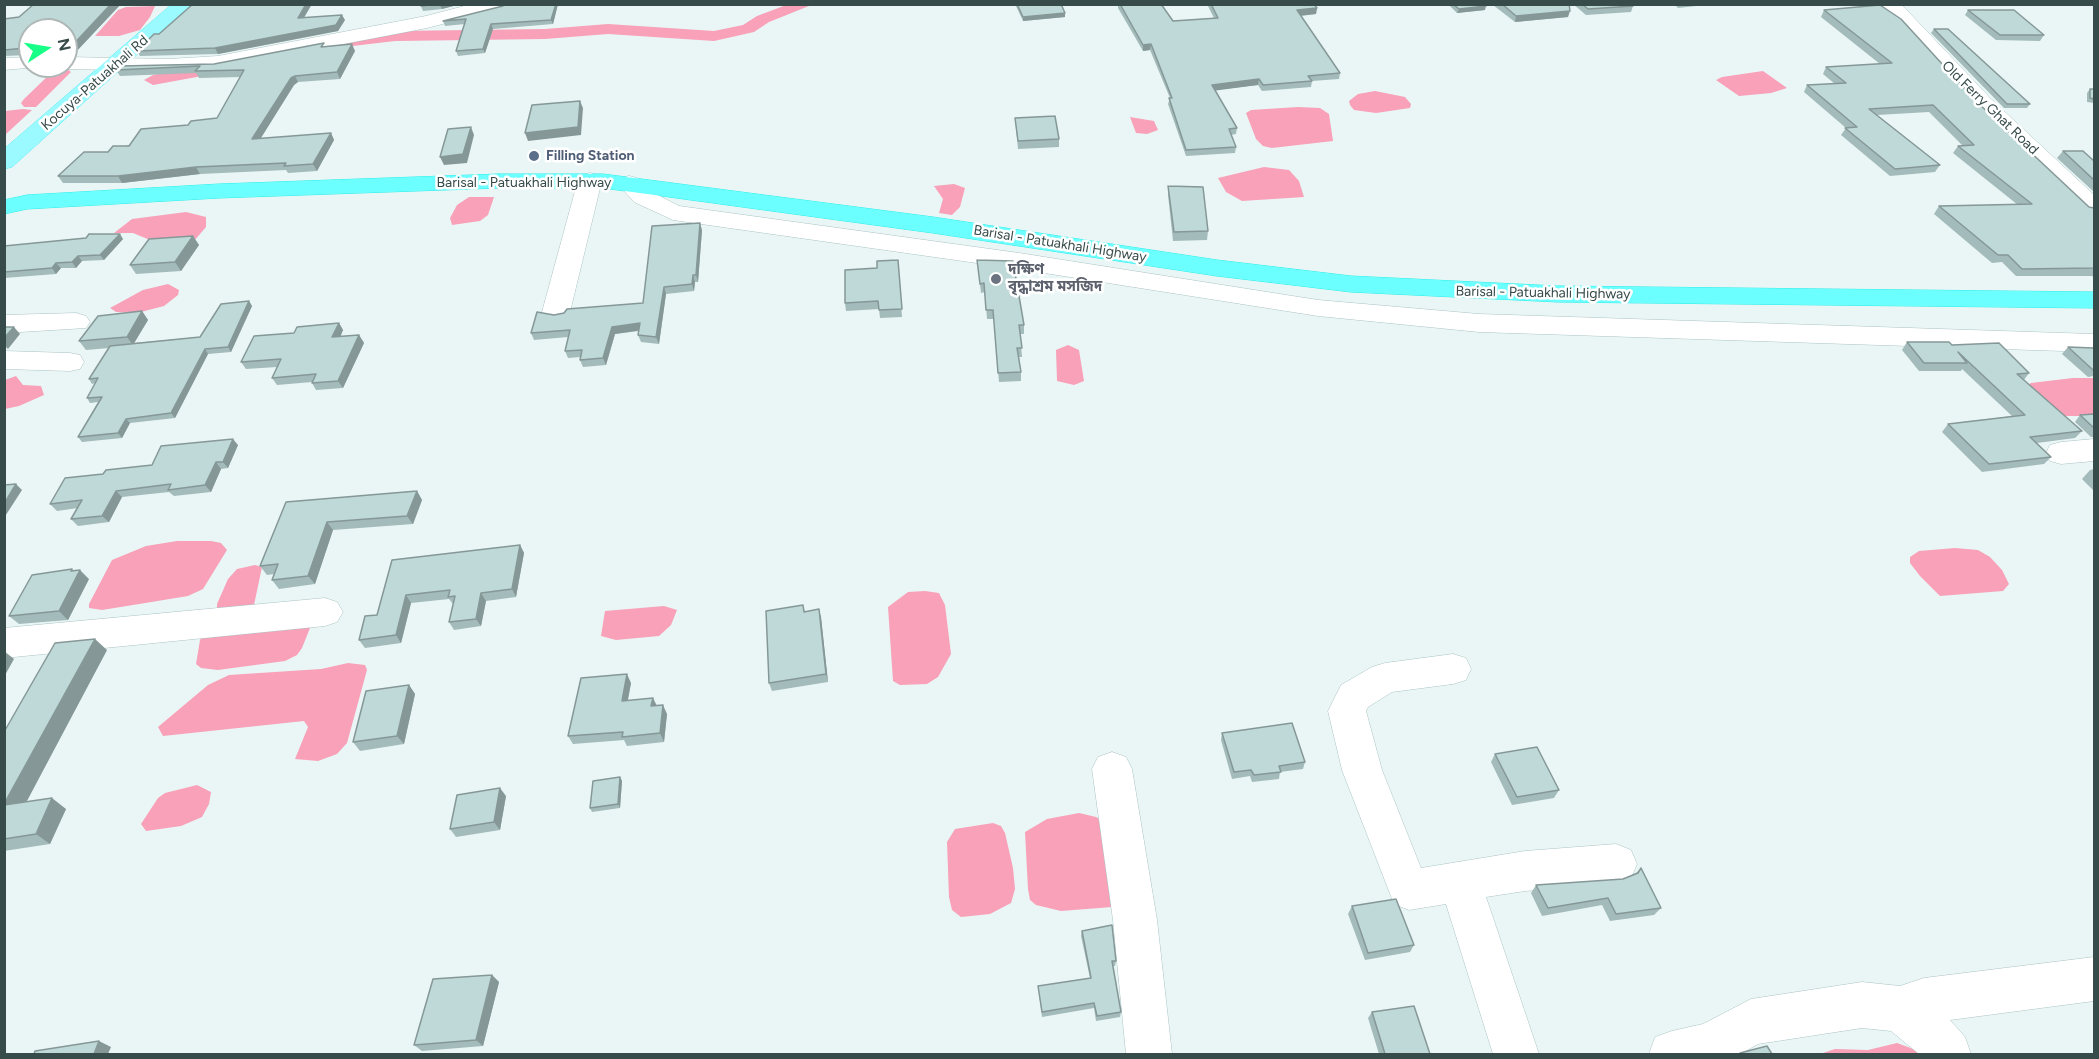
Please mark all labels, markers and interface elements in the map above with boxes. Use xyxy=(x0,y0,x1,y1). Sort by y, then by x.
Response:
north arrow xyxy=(18,18,78,78)
street label: Kocuya-Patuakhali Rd xyxy=(38,32,152,134)
text: N xyxy=(54,37,75,53)
street label: Old Ferry Ghat Road xyxy=(1938,58,2042,158)
place label: Filling Station xyxy=(546,148,635,164)
marker: Filling Station xyxy=(527,149,541,163)
street label: Barisal - Patuakhali Highway xyxy=(437,175,611,191)
street label: Barisal - Patuakhali Highway xyxy=(972,222,1148,266)
place label: দক্ষিণ বৃদ্ধাশ্রম মসজিদ xyxy=(1008,261,1102,296)
marker: দক্ষিণ বৃদ্ধাশ্রম মসজিদ xyxy=(989,272,1003,286)
street label: Barisal - Patuakhali Highway xyxy=(1455,283,1631,303)

